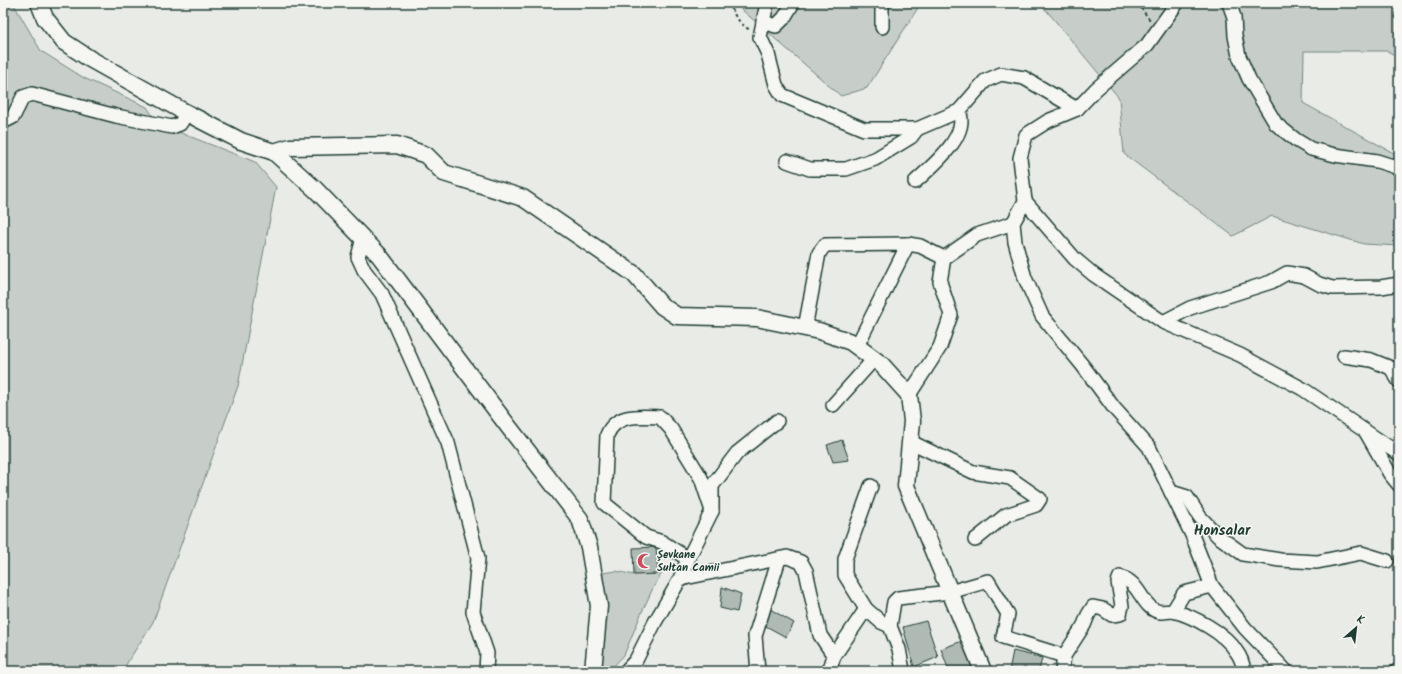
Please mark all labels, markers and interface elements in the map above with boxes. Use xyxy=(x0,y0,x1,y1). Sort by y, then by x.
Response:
district label: Honsalar xyxy=(1194,519,1251,543)
place label: Şevkane Sultan Camii xyxy=(657,546,721,577)
mosque icon: Şevkane Sultan Camii xyxy=(636,552,654,570)
north arrow xyxy=(1336,608,1376,648)
text: K xyxy=(1353,611,1368,630)

